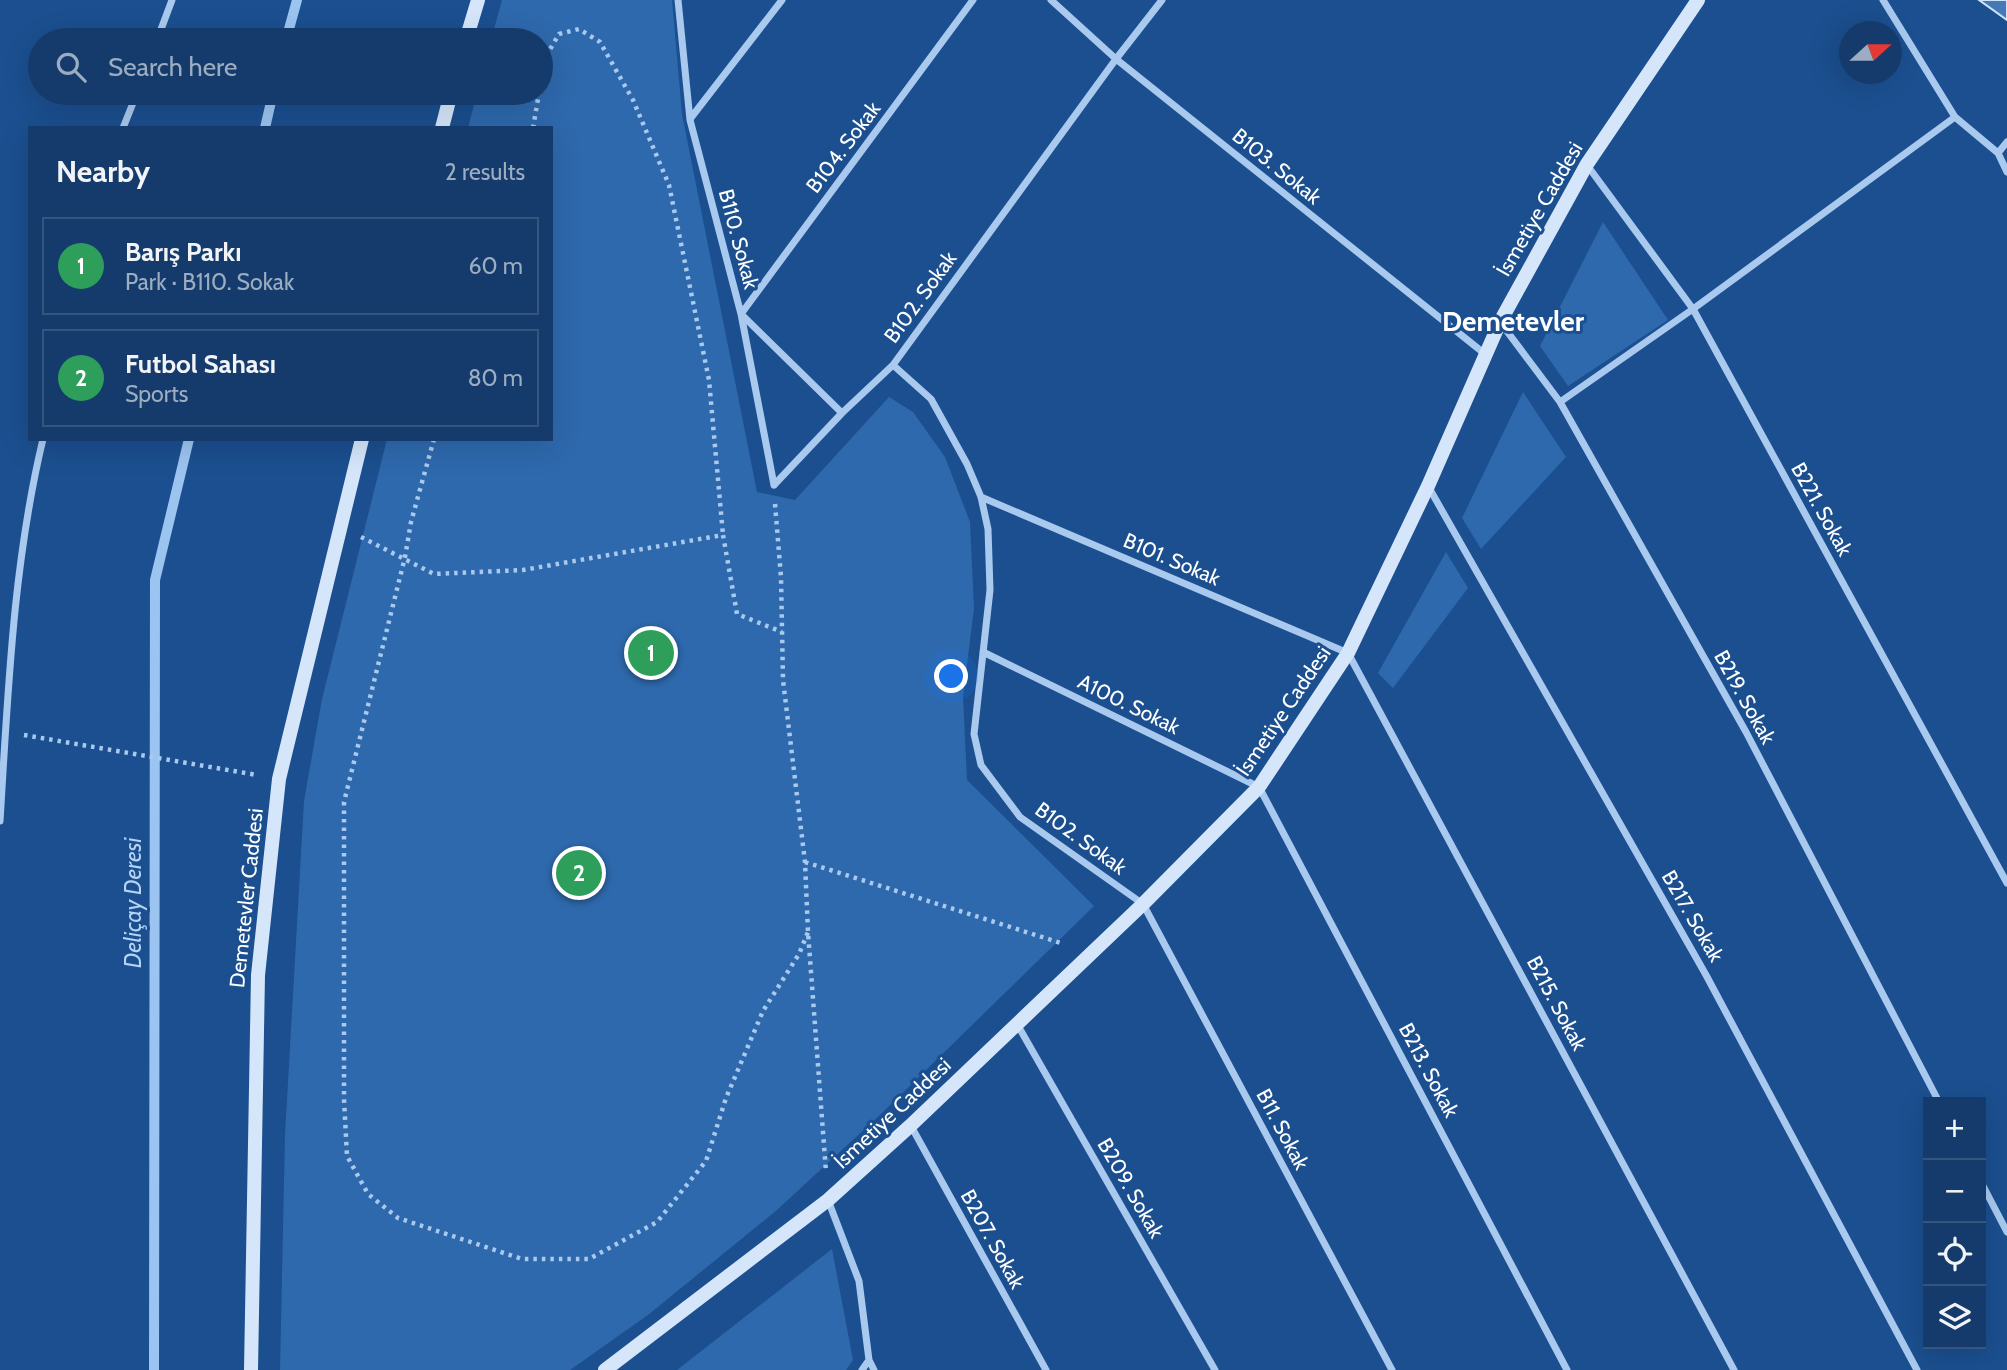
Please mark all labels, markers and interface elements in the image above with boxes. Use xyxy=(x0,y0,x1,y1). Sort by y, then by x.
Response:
north arrow xyxy=(1839,21,1902,84)
search box xyxy=(28,28,553,105)
icon: search xyxy=(52,48,90,86)
text: Search here xyxy=(108,51,237,83)
street label: B104. Sokak xyxy=(801,96,886,197)
street label: B103. Sokak xyxy=(1228,123,1327,210)
street label: İsmetiye Caddesi xyxy=(1490,137,1588,281)
text: Nearby xyxy=(56,153,150,190)
text: 2 results xyxy=(445,158,525,186)
street label: B110. Sokak xyxy=(714,186,764,292)
text: Barış Parkı xyxy=(125,236,241,268)
street label: B102. Sokak xyxy=(879,246,962,348)
text: 1 xyxy=(77,252,85,280)
text: 60 m xyxy=(469,252,523,280)
text: Park · B110. Sokak xyxy=(125,268,294,296)
district label: Demetevler xyxy=(1442,304,1585,338)
text: Futbol Sahası xyxy=(125,348,276,380)
text: 2 xyxy=(75,364,87,392)
text: 80 m xyxy=(468,364,523,392)
text: Sports xyxy=(125,380,188,408)
street label: B221. Sokak xyxy=(1786,458,1858,561)
street label: B101. Sokak xyxy=(1120,527,1225,591)
pin: 1 xyxy=(628,627,674,679)
street label: İsmetiye Caddesi xyxy=(1230,641,1336,781)
street label: B219. Sokak xyxy=(1709,646,1781,749)
your location xyxy=(934,659,968,693)
street label: A100. Sokak xyxy=(1074,669,1184,740)
street label: B102. Sokak xyxy=(1030,797,1132,880)
street label: Demetevler Caddesi xyxy=(224,807,268,989)
water label: Deliçay Deresi xyxy=(119,837,147,968)
pin: 2 xyxy=(556,847,602,899)
street label: B217. Sokak xyxy=(1657,866,1730,967)
street label: B215. Sokak xyxy=(1522,952,1593,1055)
street label: B213. Sokak xyxy=(1394,1019,1465,1122)
street label: İsmetiye Caddesi xyxy=(828,1052,956,1174)
street label: B11. Sokak xyxy=(1251,1084,1315,1174)
map controls xyxy=(1923,1097,1986,1349)
button: + xyxy=(1923,1097,1986,1160)
street label: B209. Sokak xyxy=(1092,1134,1170,1243)
button: − xyxy=(1923,1160,1986,1223)
street label: B207. Sokak xyxy=(956,1185,1031,1293)
button: locate xyxy=(1923,1223,1986,1286)
button: layers xyxy=(1923,1286,1986,1349)

